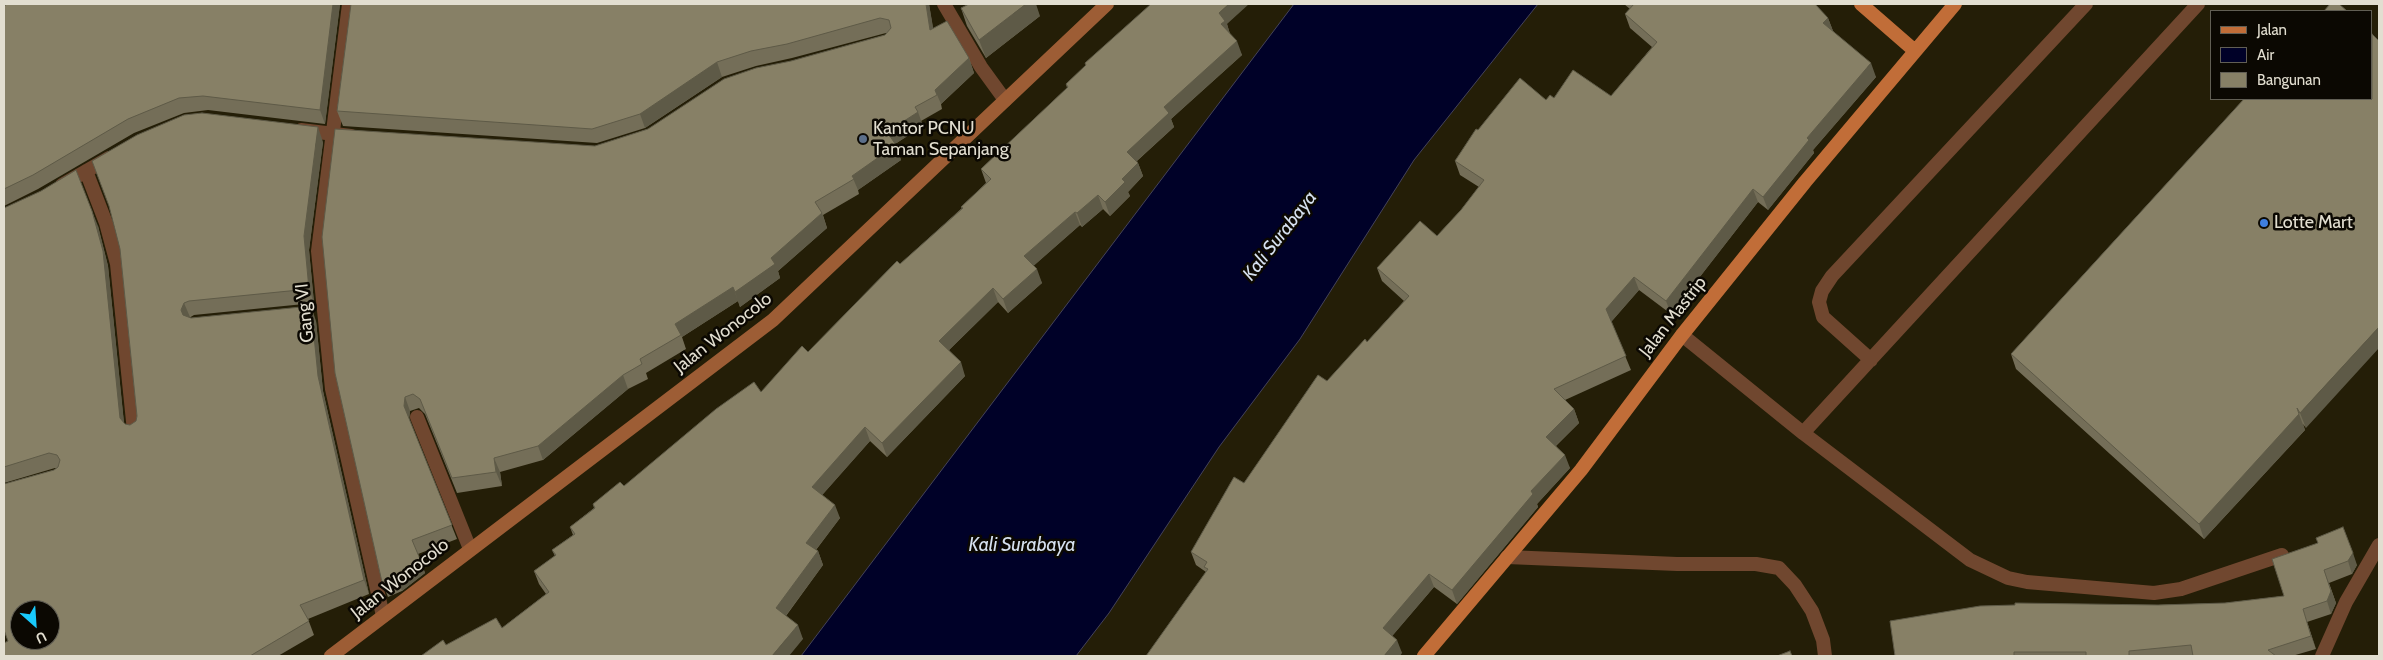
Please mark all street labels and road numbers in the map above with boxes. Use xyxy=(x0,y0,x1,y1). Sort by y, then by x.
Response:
street label: Jalan Mastrip xyxy=(1635,272,1711,362)
street label: Gang VI xyxy=(291,282,319,344)
street label: Jalan Wonocolo xyxy=(670,288,776,378)
street label: Jalan Wonocolo xyxy=(347,534,453,624)

